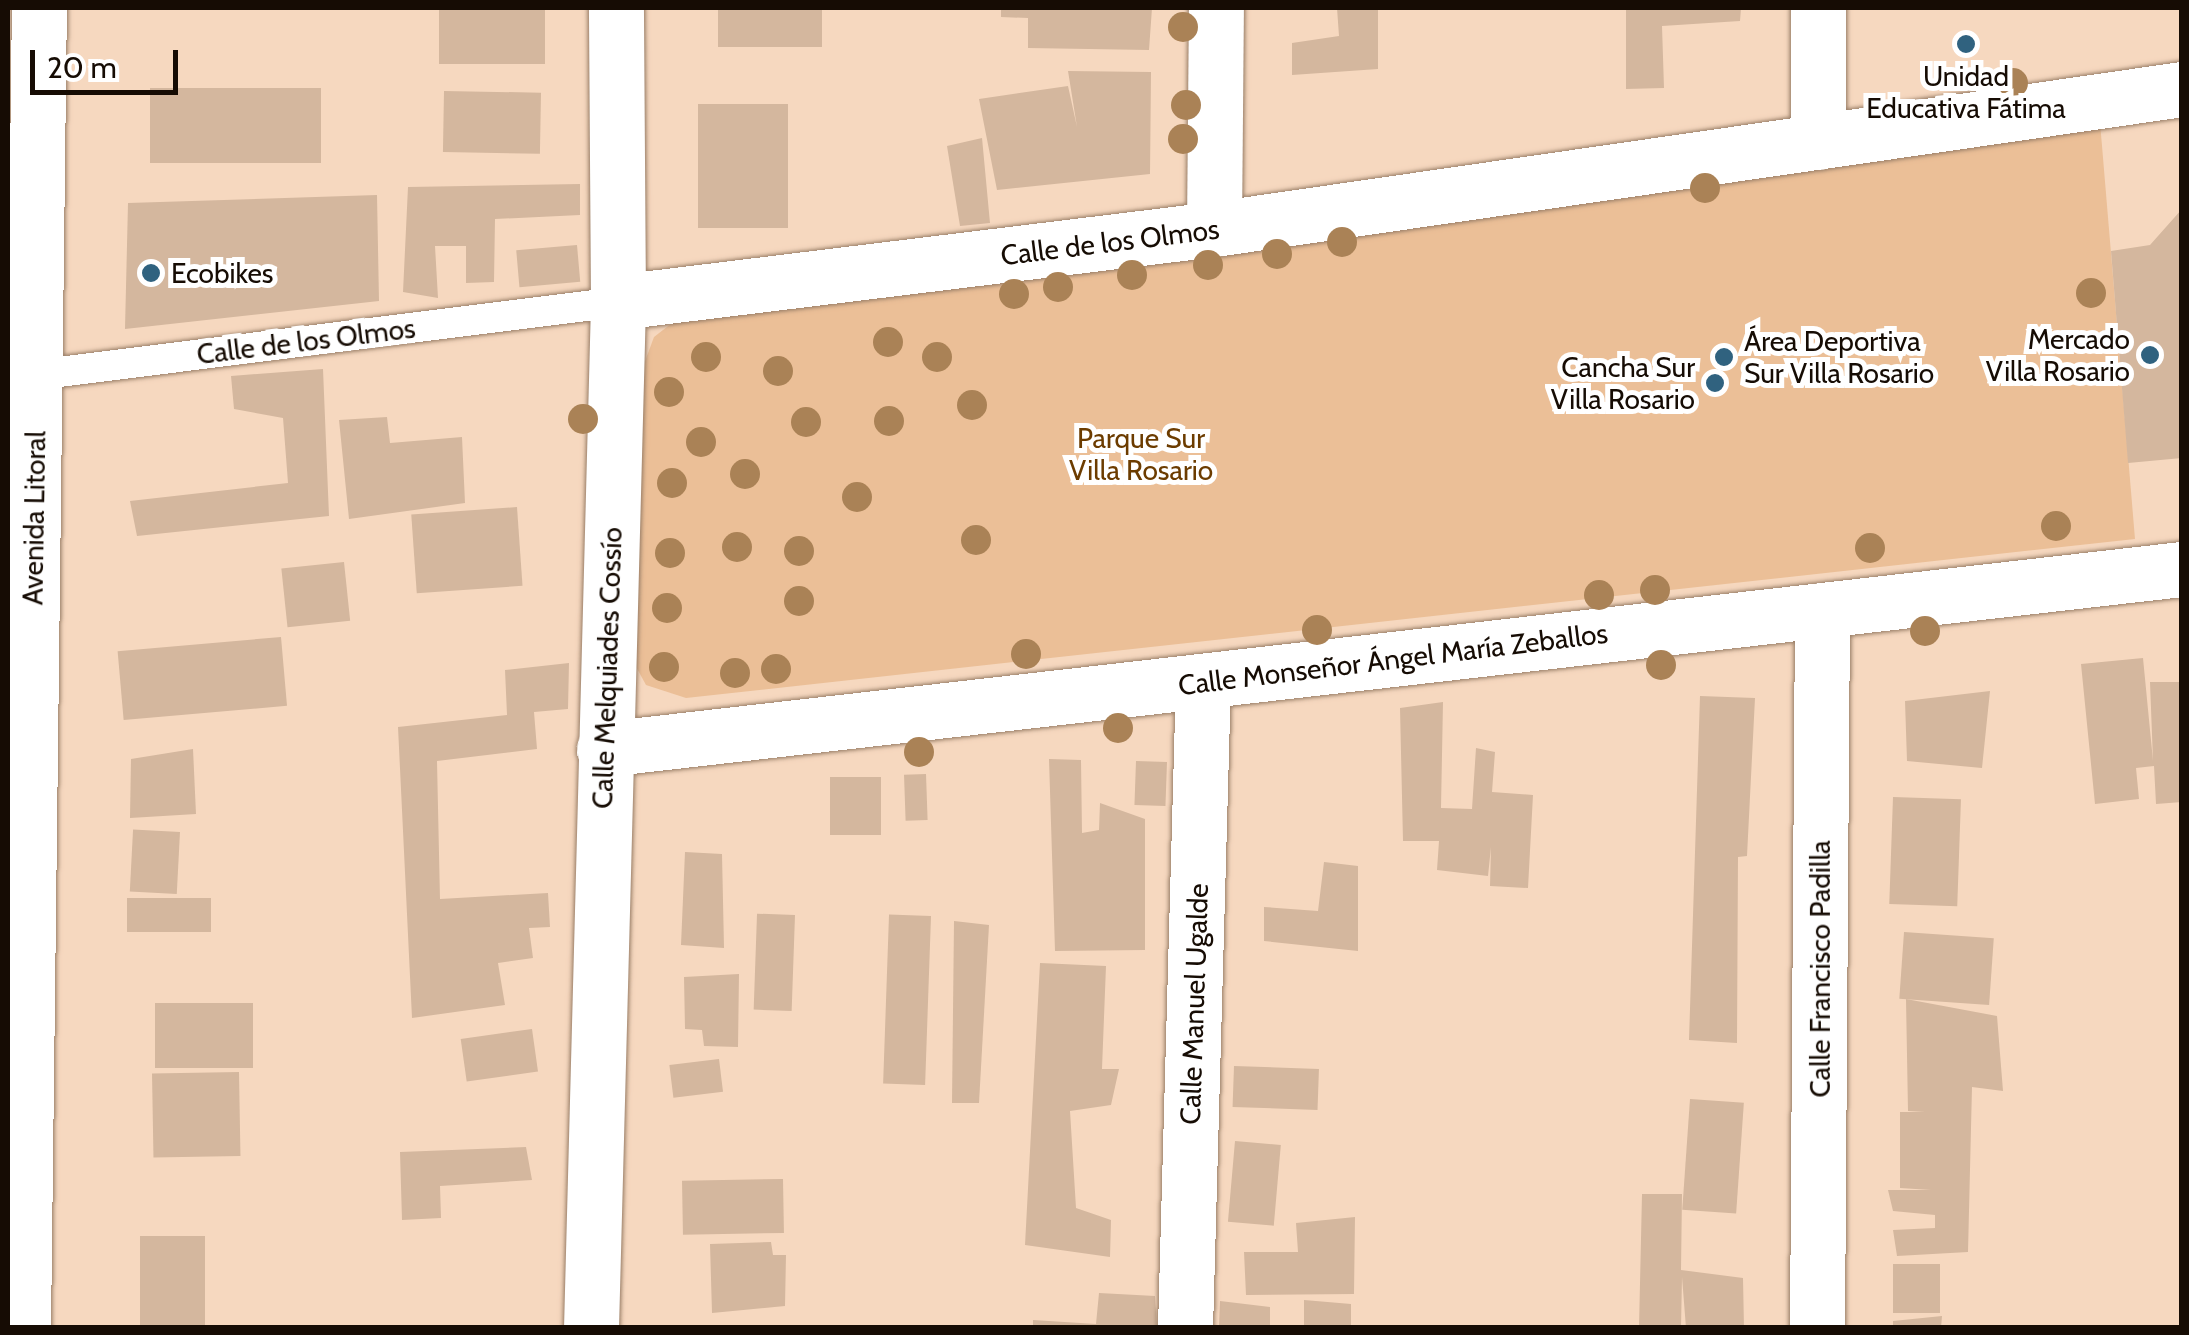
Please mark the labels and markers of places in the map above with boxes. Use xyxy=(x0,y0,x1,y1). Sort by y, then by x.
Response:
marker: Unidad Educativa Fátima xyxy=(1955,33,1977,55)
place label: Unidad Educativa Fátima xyxy=(1866,59,2066,125)
place label: Ecobikes xyxy=(171,256,273,290)
marker: Ecobikes xyxy=(140,262,162,284)
place label: Mercado Villa Rosario xyxy=(1986,322,2130,388)
place label: Área Deportiva Sur Villa Rosario xyxy=(1744,324,1934,390)
marker: Mercado Villa Rosario xyxy=(2139,344,2161,366)
marker: Área Deportiva Sur Villa Rosario xyxy=(1713,346,1735,368)
place label: Cancha Sur Villa Rosario xyxy=(1551,350,1695,416)
marker: Cancha Sur Villa Rosario xyxy=(1704,372,1726,394)

